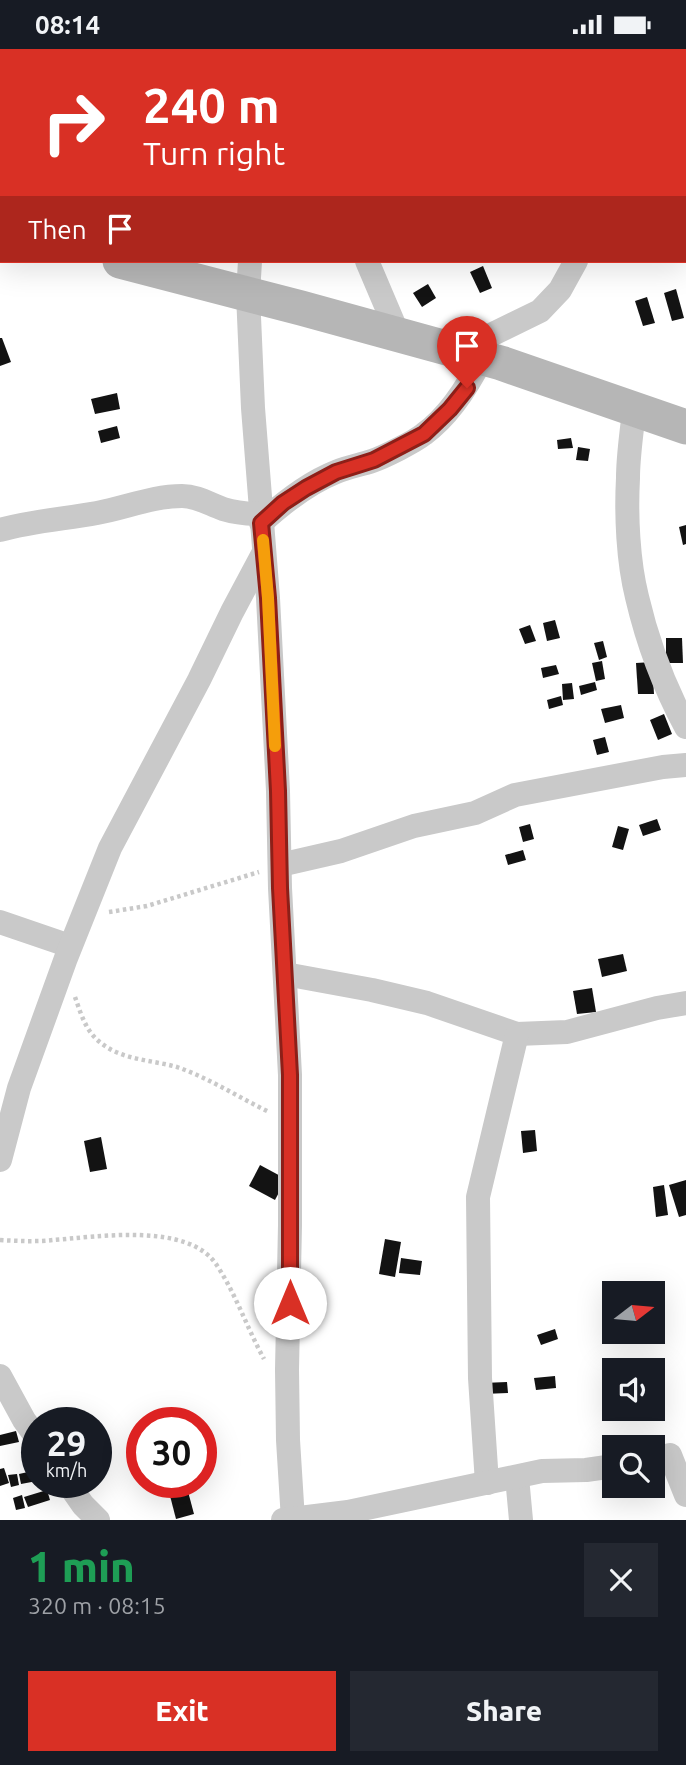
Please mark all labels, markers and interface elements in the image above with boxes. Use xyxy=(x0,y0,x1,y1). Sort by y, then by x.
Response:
text: 08:14 xyxy=(35,10,100,39)
icon: right xyxy=(28,77,119,168)
text: 240 m xyxy=(143,77,280,132)
text: Turn right xyxy=(143,135,285,171)
icon: arrive xyxy=(101,210,139,248)
text: Then xyxy=(28,215,87,244)
pin xyxy=(437,316,497,388)
icon: arrive xyxy=(448,327,486,365)
position arrow xyxy=(253,1266,327,1340)
north arrow xyxy=(602,1281,665,1344)
map controls xyxy=(602,1281,665,1498)
button: sound xyxy=(602,1358,665,1421)
speed limit sign: 30 xyxy=(126,1407,217,1498)
text: 29 xyxy=(47,1423,86,1463)
button: search xyxy=(602,1435,665,1498)
text: km/h xyxy=(46,1460,87,1480)
text: 1 min xyxy=(28,1543,135,1590)
button: close xyxy=(584,1543,658,1617)
text: 320 m · 08:15 xyxy=(28,1593,166,1618)
button: Exit xyxy=(28,1671,336,1751)
button: Share xyxy=(350,1671,658,1751)

